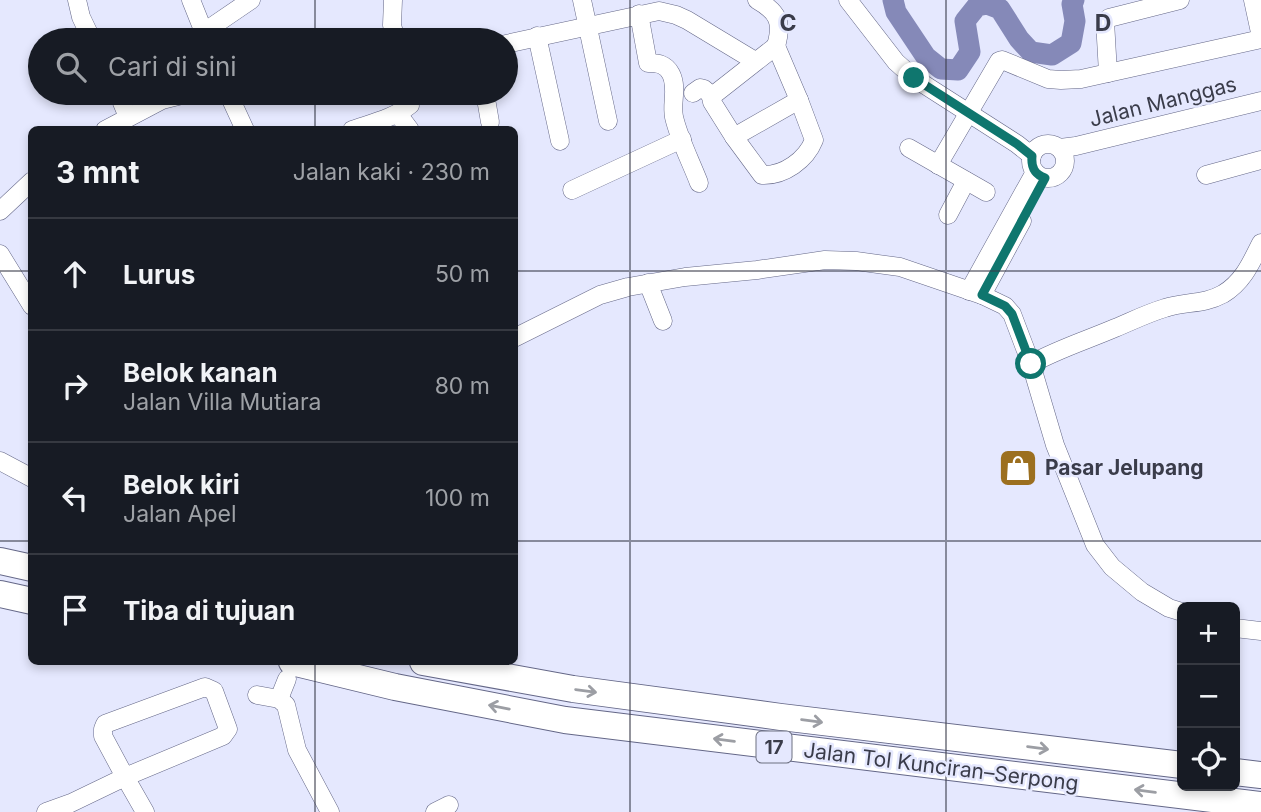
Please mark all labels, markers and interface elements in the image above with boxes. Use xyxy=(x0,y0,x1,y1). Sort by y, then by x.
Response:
text: C xyxy=(779,9,797,37)
text: D xyxy=(1095,9,1111,37)
search box xyxy=(28,28,518,105)
icon: search xyxy=(52,48,90,86)
text: Cari di sini xyxy=(108,51,237,82)
route end xyxy=(898,62,929,93)
street label: Jalan Manggas xyxy=(1087,71,1239,132)
text: 3 mnt xyxy=(56,154,140,190)
text: Jalan kaki · 230 m xyxy=(293,158,490,186)
icon: ahead xyxy=(56,255,94,293)
text: Lurus xyxy=(123,259,195,290)
text: 50 m xyxy=(435,260,490,288)
route start xyxy=(1015,348,1046,379)
text: Belok kanan xyxy=(123,357,278,388)
icon: right xyxy=(56,367,94,405)
text: 80 m xyxy=(435,372,490,400)
text: Jalan Villa Mutiara xyxy=(123,388,322,416)
shop icon: Pasar Jelupang xyxy=(997,447,1039,489)
place label: Pasar Jelupang xyxy=(1045,455,1204,480)
text: Belok kiri xyxy=(123,469,240,500)
icon: left xyxy=(56,479,94,517)
text: 100 m xyxy=(425,484,490,512)
text: Jalan Apel xyxy=(123,500,237,528)
icon: arrive xyxy=(56,591,94,629)
text: Tiba di tujuan xyxy=(123,595,295,626)
map controls xyxy=(1177,602,1240,791)
button: + xyxy=(1177,602,1240,665)
button: − xyxy=(1177,665,1240,728)
one-way arrow xyxy=(575,685,597,698)
one-way arrow xyxy=(488,700,511,714)
one-way arrow xyxy=(800,715,823,728)
button: locate xyxy=(1177,728,1240,791)
road number: 17 xyxy=(756,732,792,762)
one-way arrow xyxy=(713,734,736,747)
street label: Jalan Tol Kunciran–Serpong xyxy=(802,737,1080,796)
one-way arrow xyxy=(1026,742,1049,755)
one-way arrow xyxy=(1134,784,1156,797)

